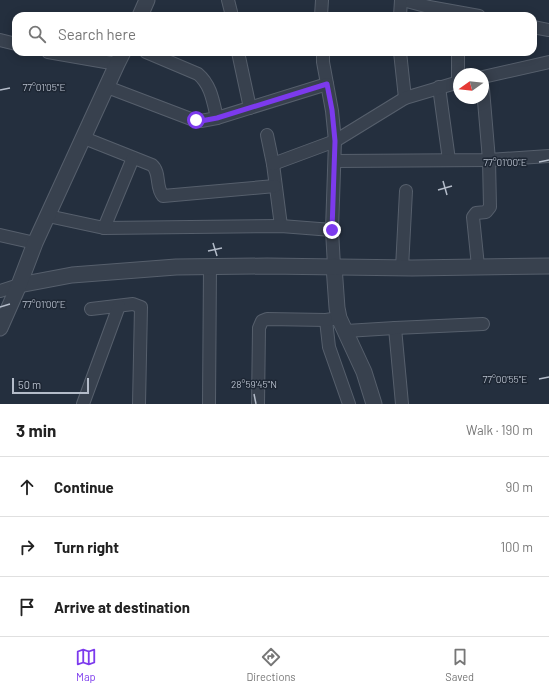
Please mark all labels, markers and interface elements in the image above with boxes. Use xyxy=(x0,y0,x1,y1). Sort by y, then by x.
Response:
search box xyxy=(12,12,537,56)
icon: search xyxy=(26,23,48,45)
text: Search here xyxy=(58,25,136,43)
north arrow xyxy=(453,68,489,104)
text: 77°01'05"E xyxy=(23,81,65,93)
route start xyxy=(187,111,205,129)
text: 77°01'00"E xyxy=(483,156,527,168)
route end xyxy=(323,221,341,239)
text: 77°01'00"E xyxy=(22,298,66,310)
text: 77°00'55"E xyxy=(483,373,527,385)
scale bar xyxy=(12,376,89,395)
text: 50 m xyxy=(18,378,41,391)
text: 28°59'45"N xyxy=(231,378,277,390)
text: 3 min xyxy=(16,420,56,440)
text: Walk · 190 m xyxy=(466,422,533,438)
icon: ahead xyxy=(16,476,38,498)
text: Continue xyxy=(54,478,114,496)
text: 90 m xyxy=(506,479,533,495)
icon: right xyxy=(16,536,38,558)
text: Turn right xyxy=(54,538,119,556)
text: 100 m xyxy=(500,539,533,555)
icon: arrive xyxy=(16,596,38,618)
text: Arrive at destination xyxy=(54,598,190,616)
tab: Map xyxy=(75,646,97,683)
tab: Directions xyxy=(246,646,296,683)
tab: Saved xyxy=(445,646,474,683)

